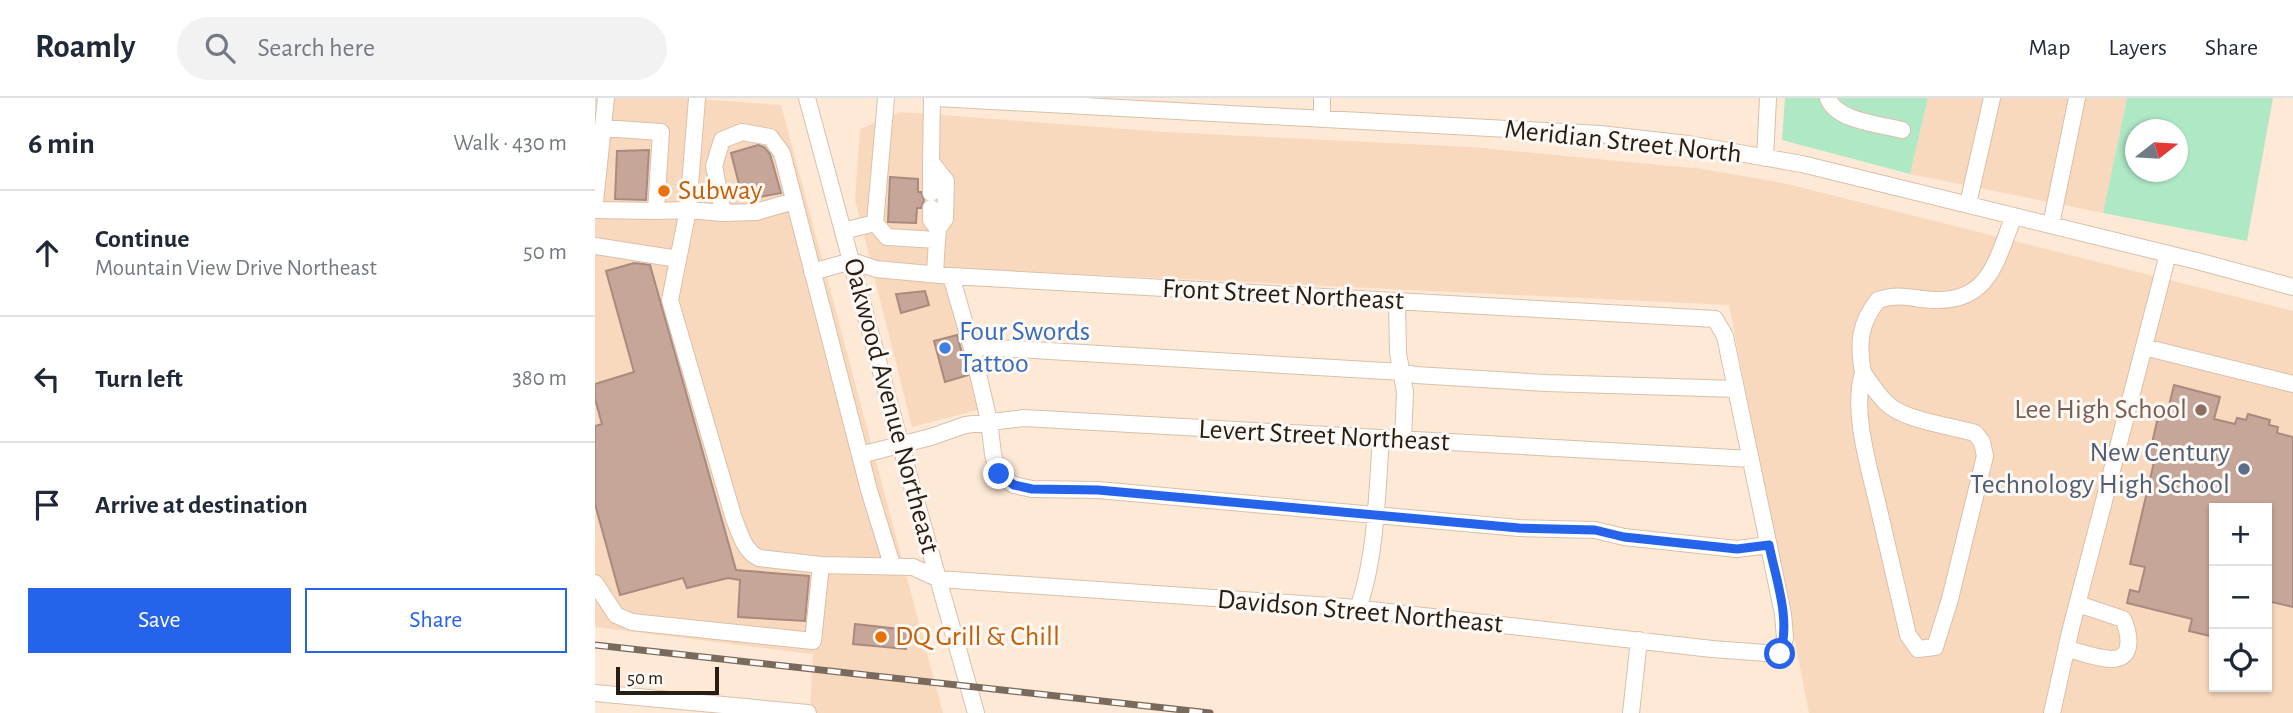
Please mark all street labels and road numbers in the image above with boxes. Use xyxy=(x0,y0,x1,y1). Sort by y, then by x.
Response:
street label: Meridian Street North xyxy=(1503,116,1743,168)
street label: Oakwood Avenue Northeast xyxy=(838,255,944,557)
street label: Front Street Northeast xyxy=(1162,275,1405,315)
street label: Levert Street Northeast xyxy=(1198,415,1450,457)
street label: Davidson Street Northeast xyxy=(1216,586,1504,638)

